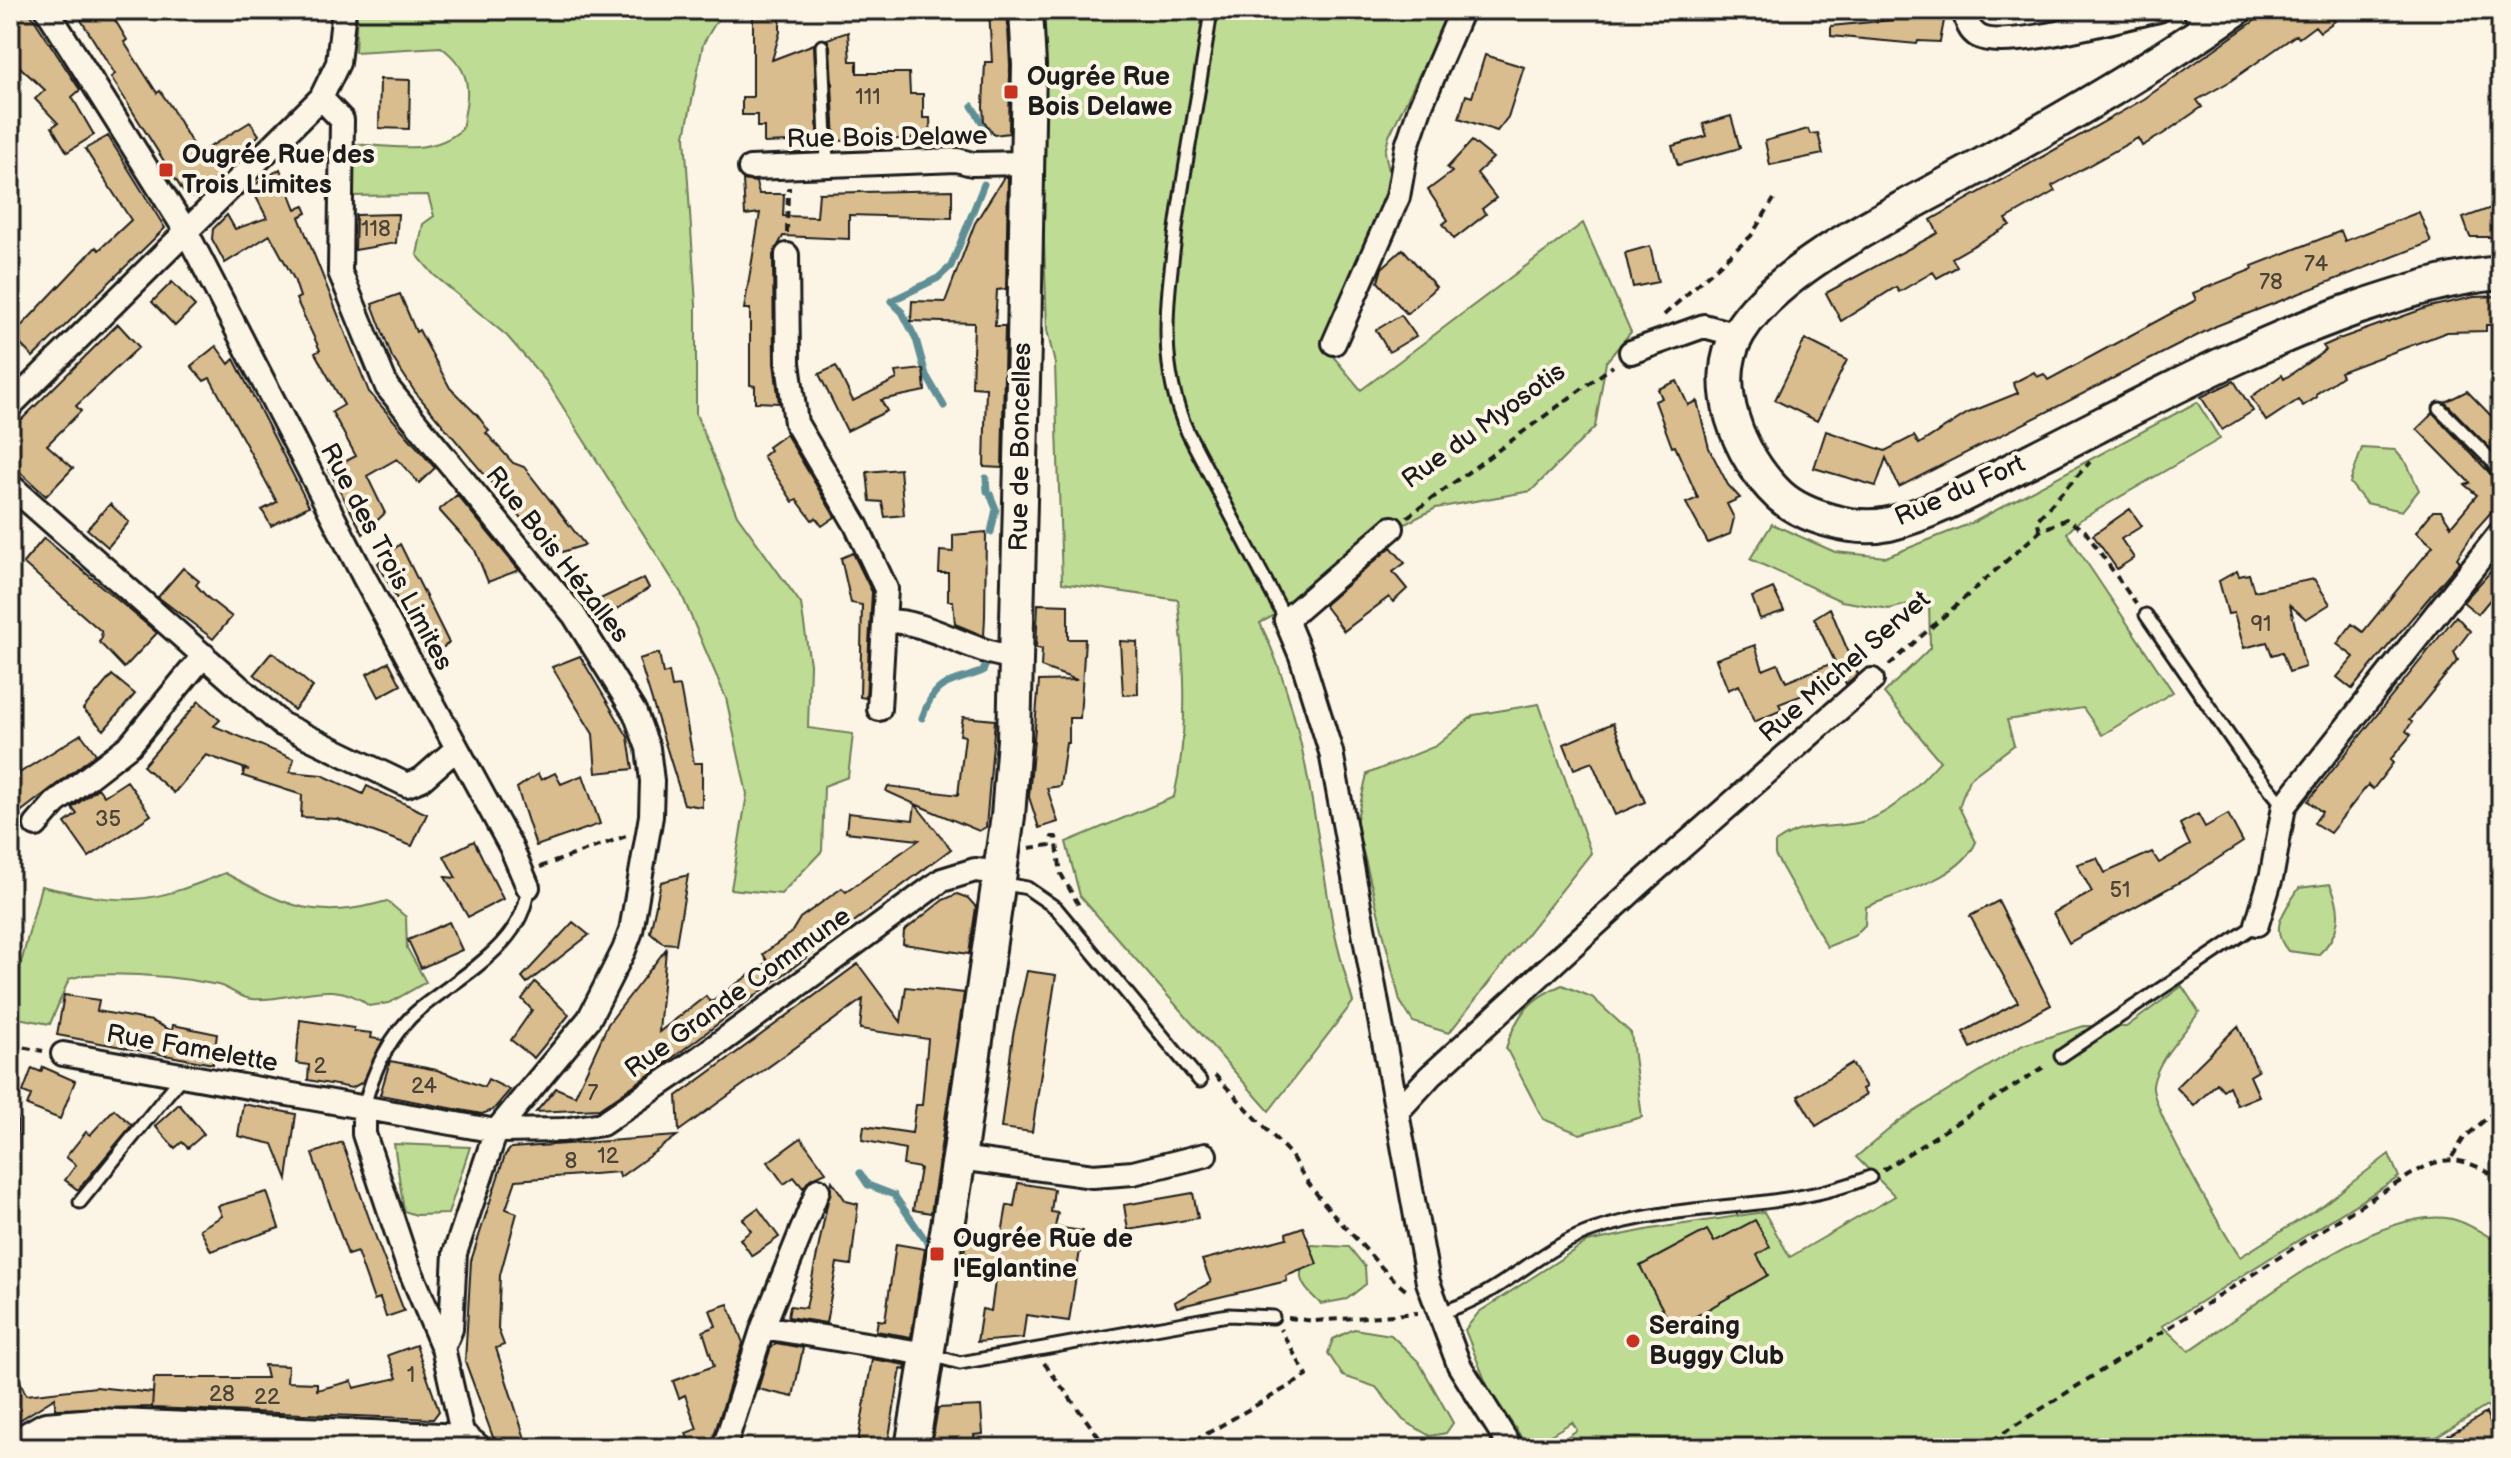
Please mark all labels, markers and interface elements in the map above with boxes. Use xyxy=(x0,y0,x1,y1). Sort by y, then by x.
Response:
place label: Ougrée Rue Bois Delawe xyxy=(1027,62,1173,123)
marker: Ougrée Rue Bois Delawe xyxy=(1002,83,1020,101)
house number: 111 xyxy=(855,84,881,111)
street label: Rue Bois Delawe xyxy=(786,121,988,155)
place label: Ougrée Rue des Trois Limites xyxy=(182,140,375,201)
marker: Ougrée Rue des Trois Limites xyxy=(157,161,175,179)
house number: 118 xyxy=(361,216,391,243)
house number: 74 xyxy=(2304,251,2329,278)
house number: 78 xyxy=(2259,269,2283,296)
street label: Rue de Boncelles xyxy=(1004,342,1038,552)
street label: Rue du Myosotis xyxy=(1396,356,1572,496)
street label: Rue des Trois Limites xyxy=(313,438,459,676)
street label: Rue du Fort xyxy=(1890,449,2030,533)
street label: Rue Bois Hézalles xyxy=(479,461,636,649)
street label: Rue Michel Servet xyxy=(1753,584,1937,750)
house number: 91 xyxy=(2250,611,2272,638)
house number: 35 xyxy=(95,806,121,833)
house number: 51 xyxy=(2109,877,2131,904)
street label: Rue Grande Commune xyxy=(619,901,857,1085)
street label: Rue Famelette xyxy=(104,1019,280,1079)
house number: 2 xyxy=(314,1053,327,1080)
house number: 24 xyxy=(411,1073,438,1100)
house number: 7 xyxy=(588,1080,599,1107)
house number: 12 xyxy=(597,1143,619,1170)
house number: 8 xyxy=(565,1148,577,1175)
place label: Ougrée Rue de l'Eglantine xyxy=(953,1224,1133,1285)
marker: Ougrée Rue de l'Eglantine xyxy=(928,1245,946,1263)
place label: Seraing Buggy Club xyxy=(1649,1311,1784,1372)
marker: Seraing Buggy Club xyxy=(1624,1332,1642,1350)
house number: 1 xyxy=(407,1362,415,1389)
house number: 28 xyxy=(209,1381,235,1408)
house number: 22 xyxy=(254,1384,280,1411)

